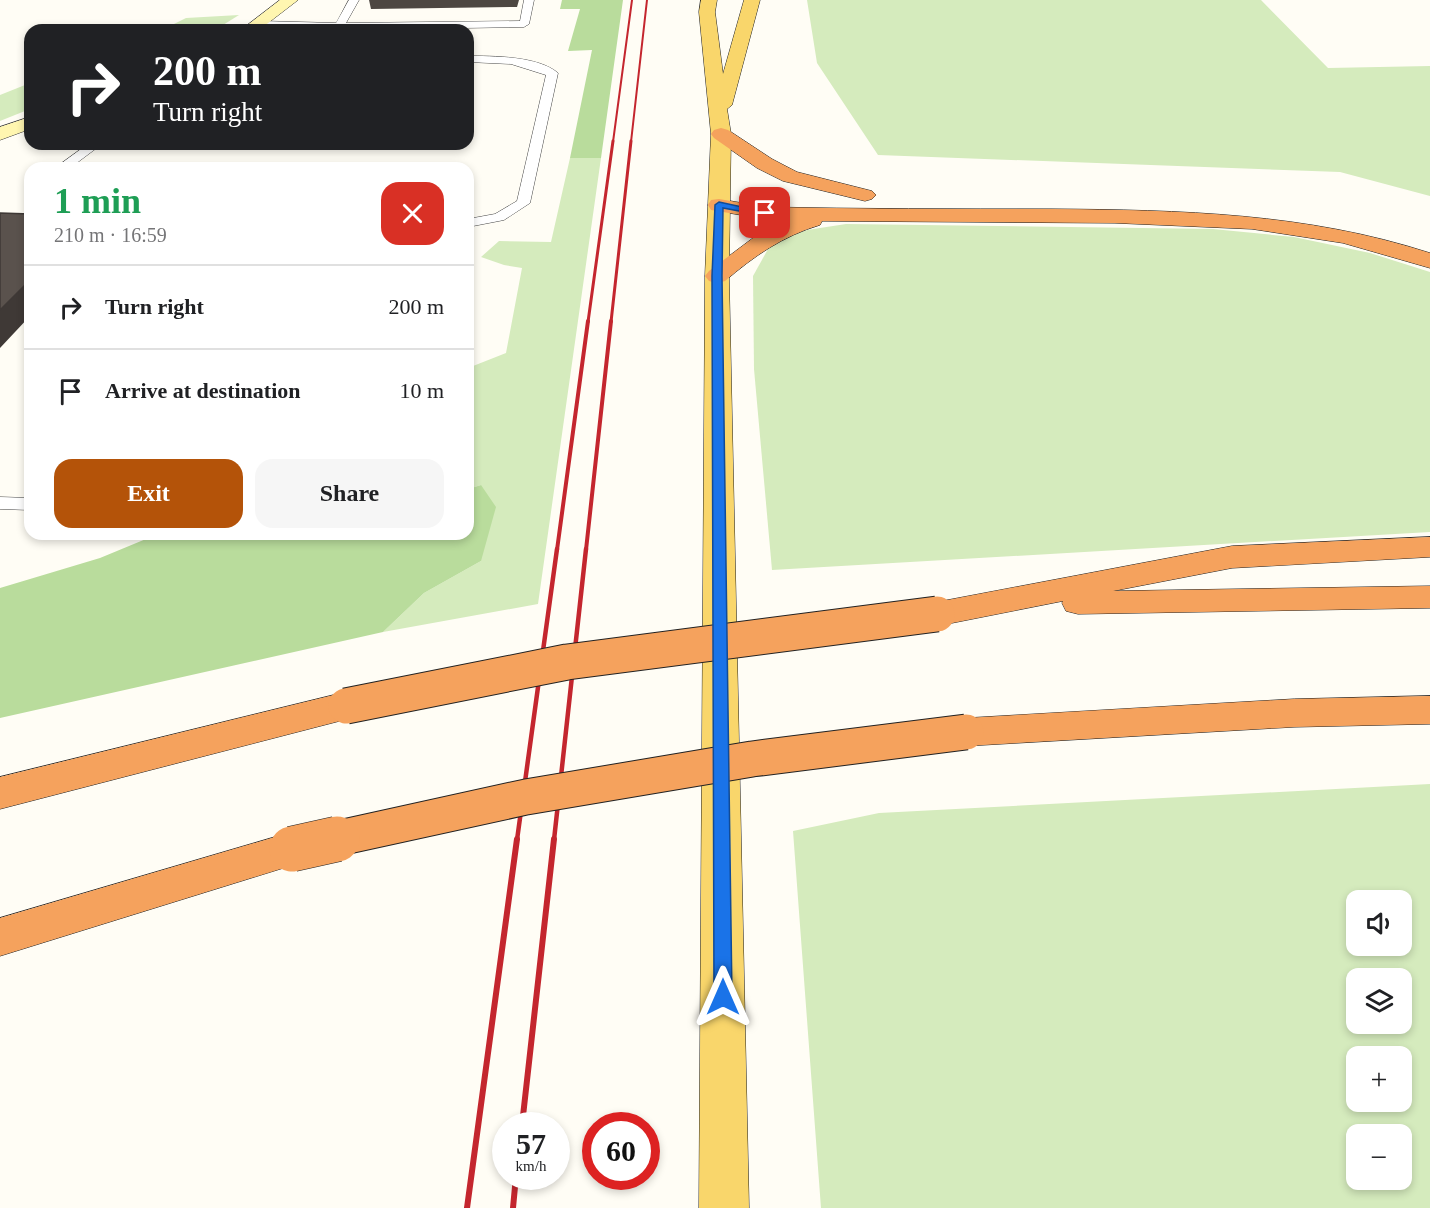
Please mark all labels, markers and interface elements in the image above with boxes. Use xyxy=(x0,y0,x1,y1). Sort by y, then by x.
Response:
icon: right xyxy=(54,48,132,126)
text: 200 m xyxy=(153,48,262,94)
text: Turn right xyxy=(153,97,262,127)
text: 1 min xyxy=(54,181,141,221)
button: close xyxy=(381,182,444,245)
pin xyxy=(739,187,790,238)
icon: arrive xyxy=(748,196,781,229)
text: 210 m · 16:59 xyxy=(54,224,167,246)
icon: right xyxy=(54,291,87,324)
text: Turn right xyxy=(105,294,204,319)
text: 200 m xyxy=(388,294,444,319)
icon: arrive xyxy=(54,375,87,408)
text: Arrive at destination xyxy=(105,378,301,403)
text: 10 m xyxy=(399,378,444,403)
button: Exit xyxy=(54,459,243,528)
button: Share xyxy=(255,459,444,528)
map controls xyxy=(1346,890,1412,1190)
button: sound xyxy=(1346,890,1412,956)
position arrow xyxy=(691,965,755,1029)
button: layers xyxy=(1346,968,1412,1034)
button: + xyxy=(1346,1046,1412,1112)
speed limit sign: 60 xyxy=(582,1112,660,1190)
button: − xyxy=(1346,1124,1412,1190)
text: 57 xyxy=(516,1127,546,1160)
text: km/h xyxy=(516,1158,546,1174)

